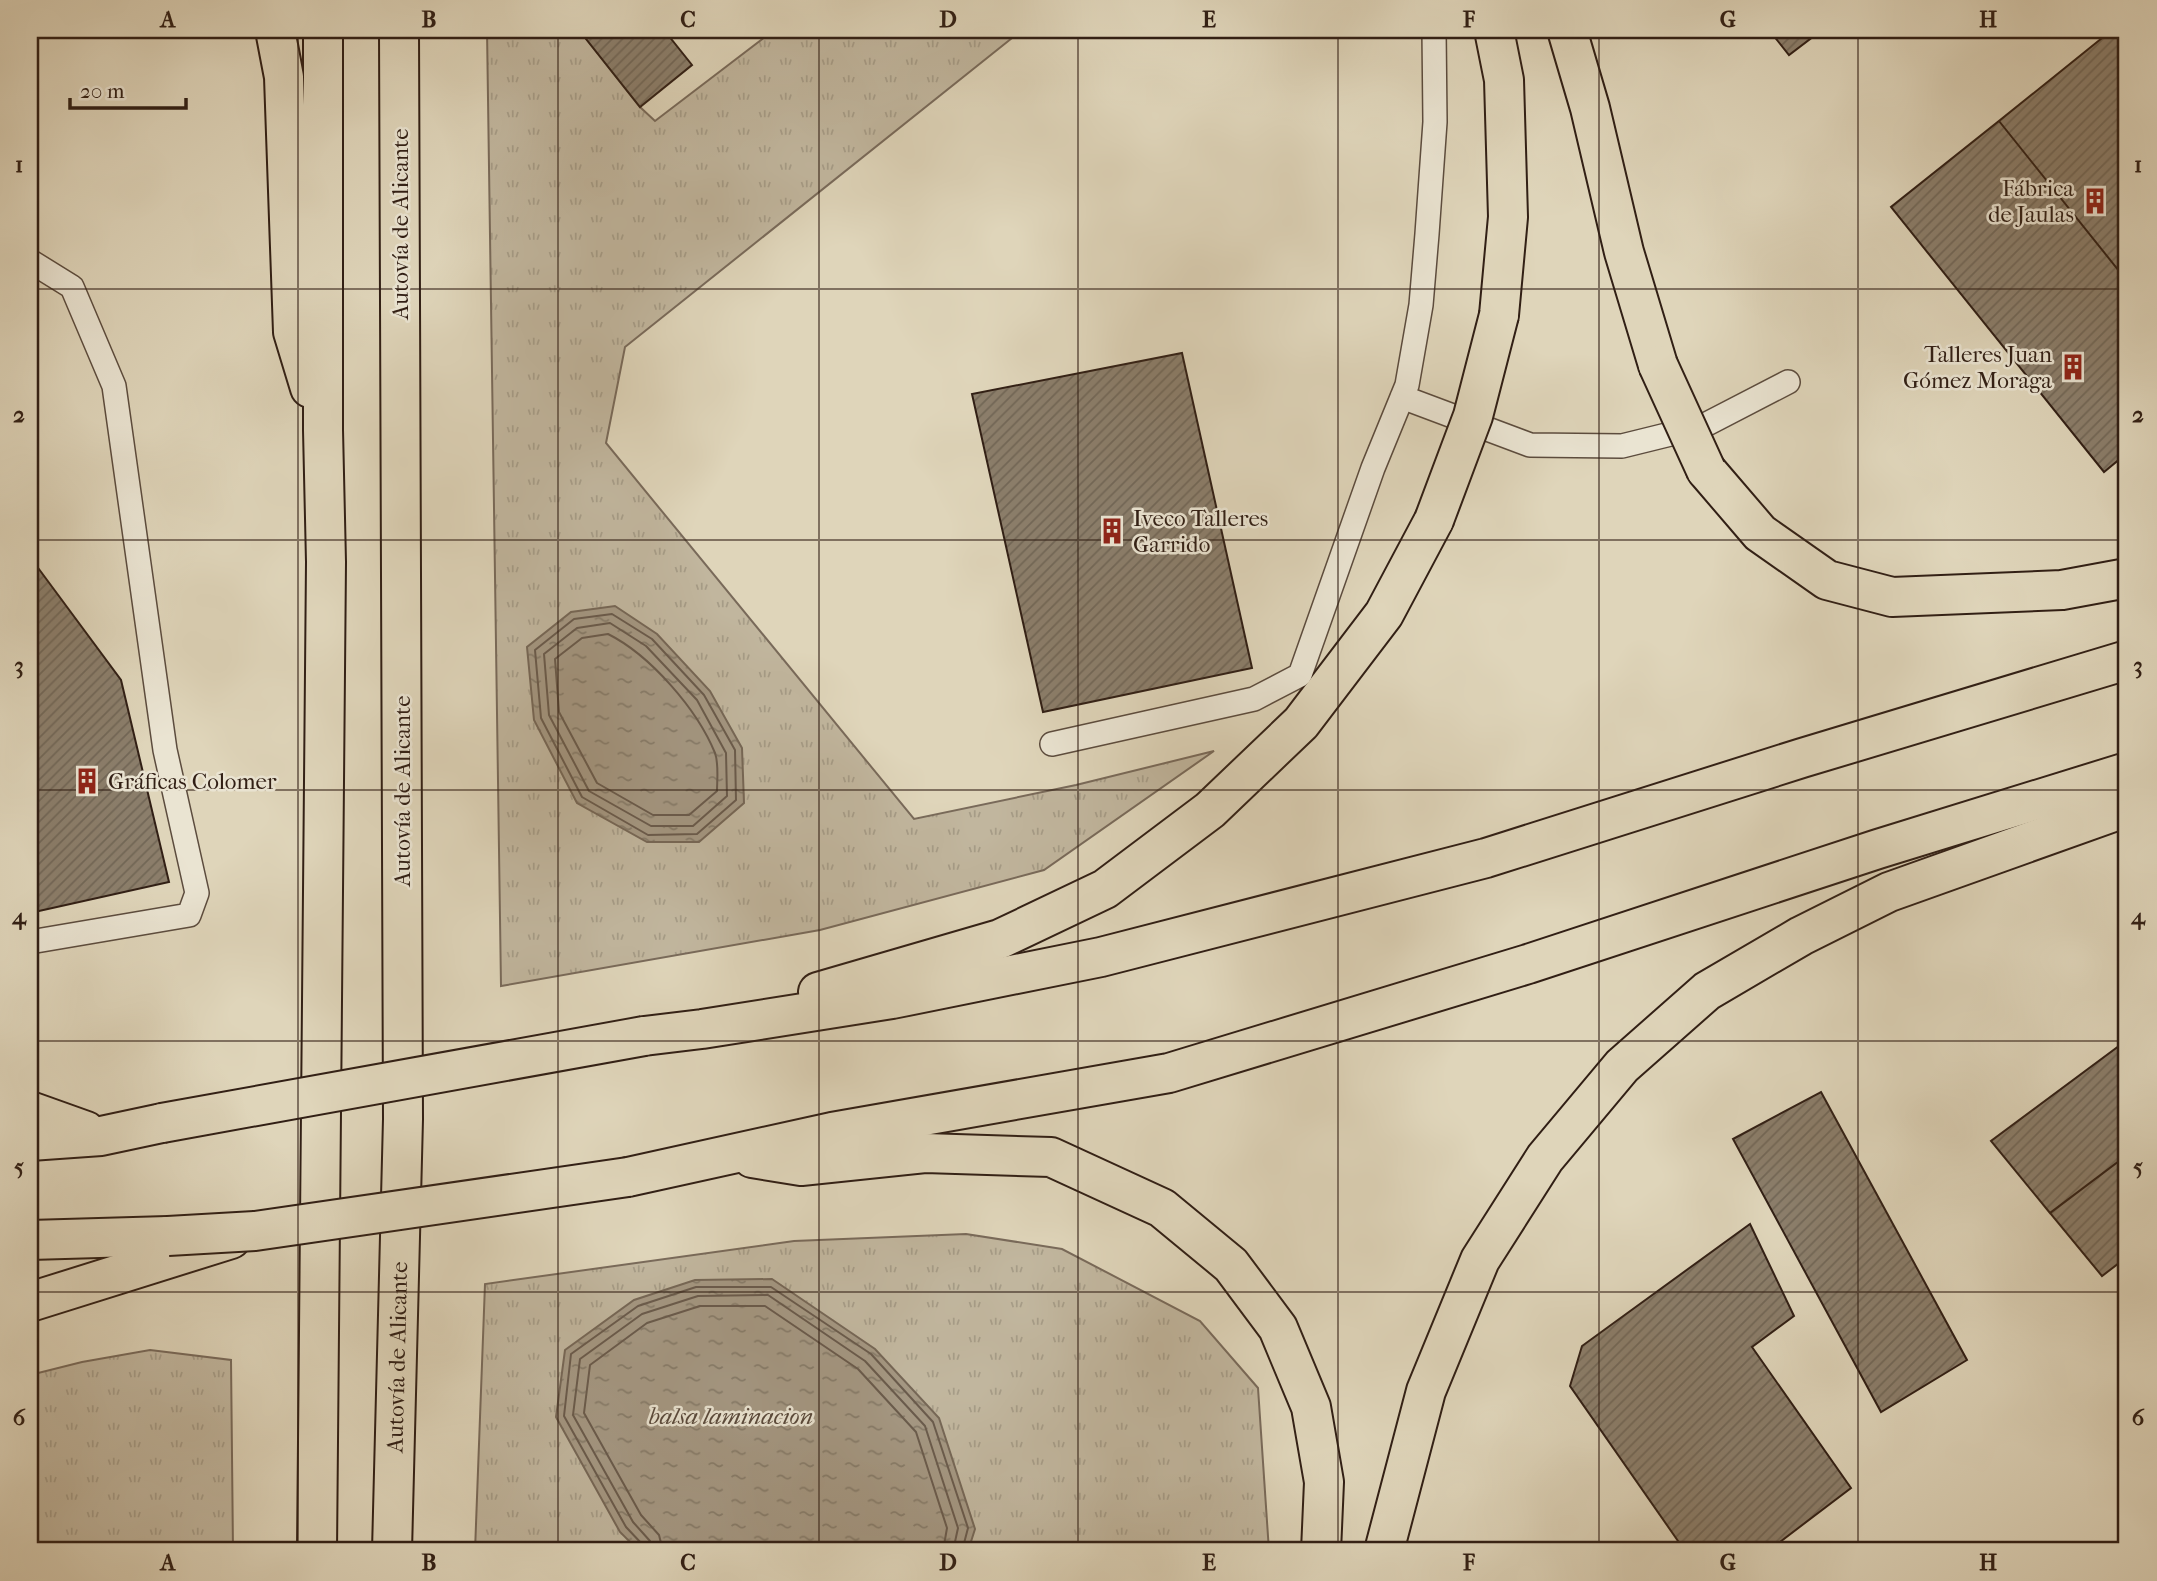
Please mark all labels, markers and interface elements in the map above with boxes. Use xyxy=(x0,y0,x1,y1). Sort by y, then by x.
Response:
text: A xyxy=(159,6,177,33)
text: B xyxy=(422,6,437,33)
text: C xyxy=(680,6,696,33)
text: D xyxy=(939,6,957,33)
text: E xyxy=(1202,6,1216,33)
text: F xyxy=(1462,6,1476,33)
text: G xyxy=(1720,6,1736,33)
text: H xyxy=(1979,6,1997,33)
scale bar xyxy=(70,66,186,110)
text: 20 m xyxy=(80,79,125,103)
street label: Autovía de Alicante xyxy=(387,128,414,321)
text: 1 xyxy=(15,151,23,178)
text: 1 xyxy=(2134,151,2142,178)
place label: Fábrica de Jaulas xyxy=(1988,175,2074,228)
building icon: Fábrica de Jaulas xyxy=(2080,186,2110,216)
place label: Talleres Juan Gómez Moraga xyxy=(1903,341,2053,394)
building icon: Talleres Juan Gómez Moraga xyxy=(2058,352,2088,382)
text: 2 xyxy=(13,401,25,428)
text: 2 xyxy=(2132,401,2144,428)
place label: Iveco Talleres Garrido xyxy=(1133,505,1268,558)
building icon: Iveco Talleres Garrido xyxy=(1097,516,1127,546)
text: 3 xyxy=(14,652,24,679)
text: 3 xyxy=(2133,652,2143,679)
street label: Autovía de Alicante xyxy=(389,695,416,888)
building icon: Gráficas Colomer xyxy=(72,766,102,796)
place label: Gráficas Colomer xyxy=(108,768,277,795)
text: 4 xyxy=(11,903,27,930)
text: 4 xyxy=(2130,903,2146,930)
text: 5 xyxy=(14,1153,24,1180)
text: 5 xyxy=(2133,1153,2143,1180)
street label: Autovía de Alicante xyxy=(381,1261,413,1454)
water label: balsa laminacion xyxy=(649,1402,813,1430)
text: 6 xyxy=(13,1404,26,1431)
text: 6 xyxy=(2132,1404,2145,1431)
text: A xyxy=(159,1549,177,1576)
text: B xyxy=(422,1549,437,1576)
text: C xyxy=(680,1549,696,1576)
text: D xyxy=(939,1549,957,1576)
text: E xyxy=(1202,1549,1216,1576)
text: F xyxy=(1462,1549,1476,1576)
text: G xyxy=(1720,1549,1736,1576)
text: H xyxy=(1979,1549,1997,1576)

